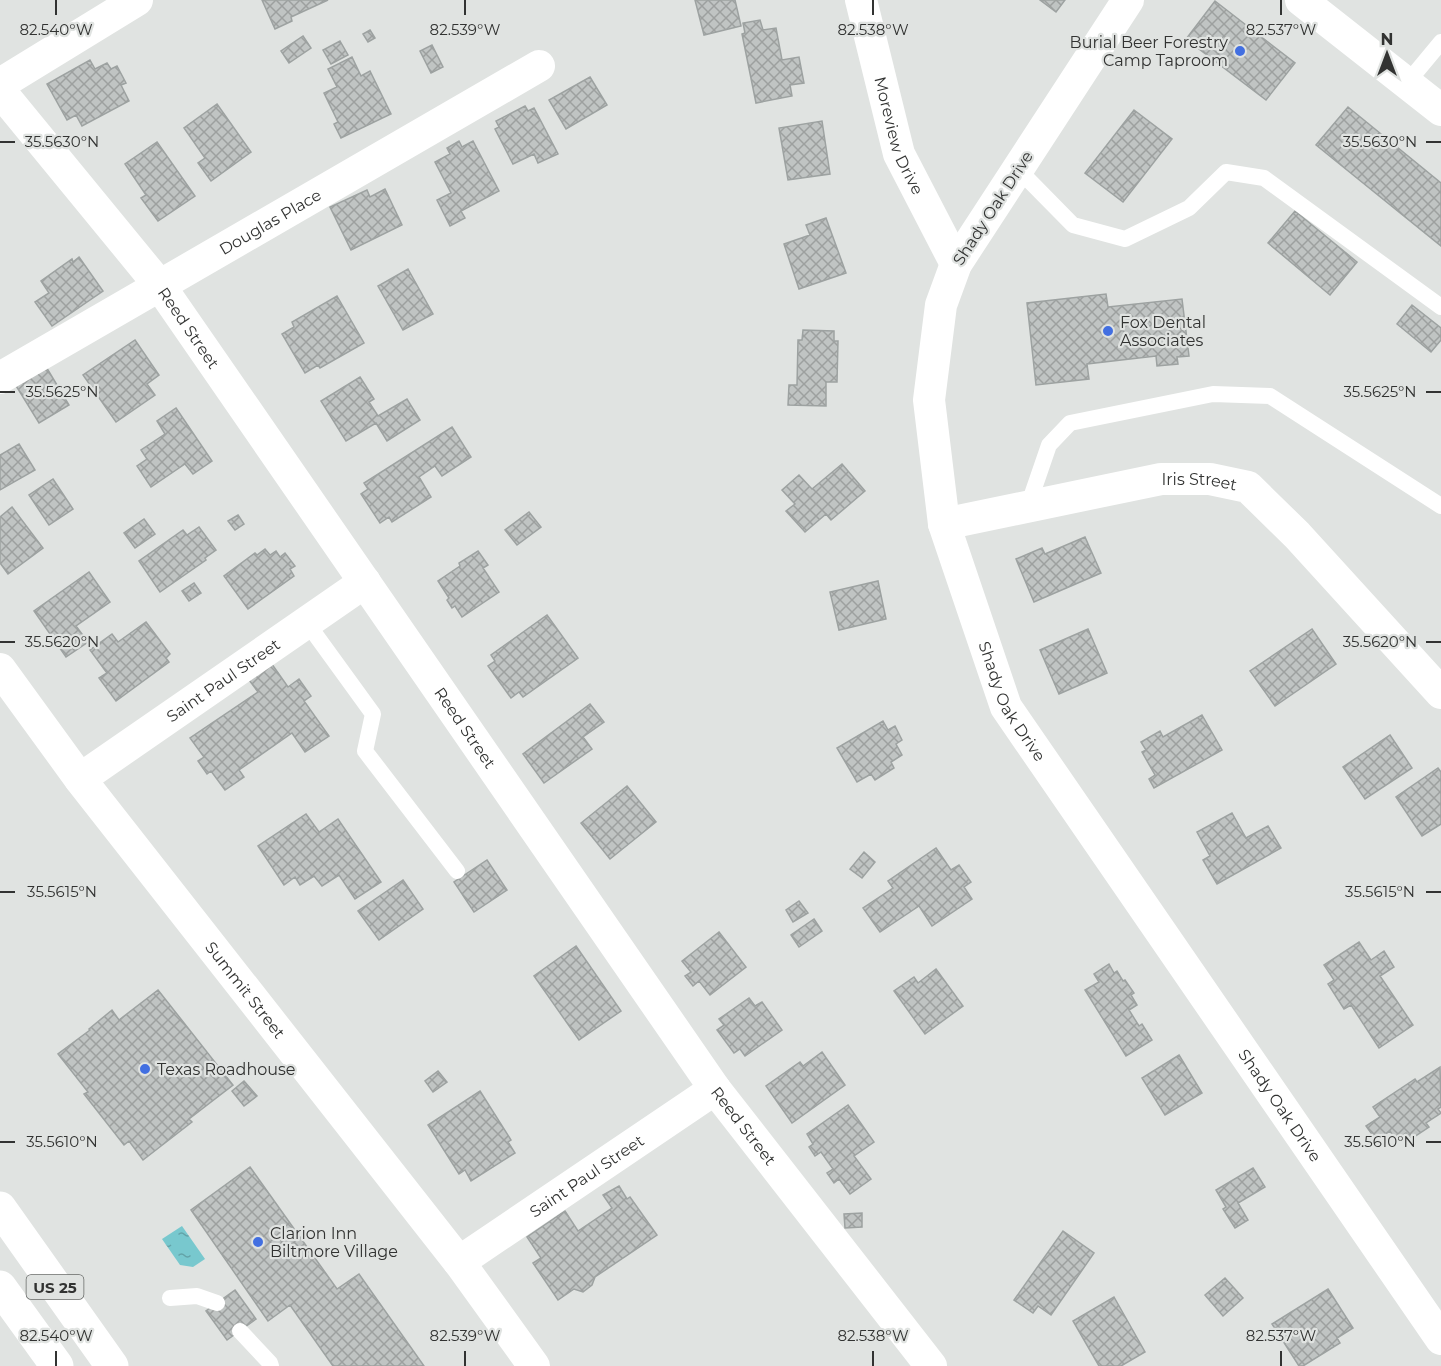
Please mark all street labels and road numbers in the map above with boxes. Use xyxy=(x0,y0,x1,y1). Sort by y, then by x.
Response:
street label: Moreview Drive xyxy=(871,75,928,198)
street label: Shady Oak Drive xyxy=(949,147,1037,269)
street label: Douglas Place xyxy=(216,185,324,259)
street label: Reed Street xyxy=(154,284,224,372)
street label: Iris Street xyxy=(1161,470,1239,494)
street label: Saint Paul Street xyxy=(163,634,284,726)
street label: Shady Oak Drive xyxy=(975,639,1050,765)
street label: Reed Street xyxy=(431,683,500,772)
street label: Summit Street xyxy=(202,938,290,1042)
street label: Shady Oak Drive xyxy=(1235,1045,1325,1165)
street label: Reed Street xyxy=(707,1083,780,1169)
street label: Saint Paul Street xyxy=(526,1130,648,1221)
road number: US 25 xyxy=(26,1275,84,1299)

